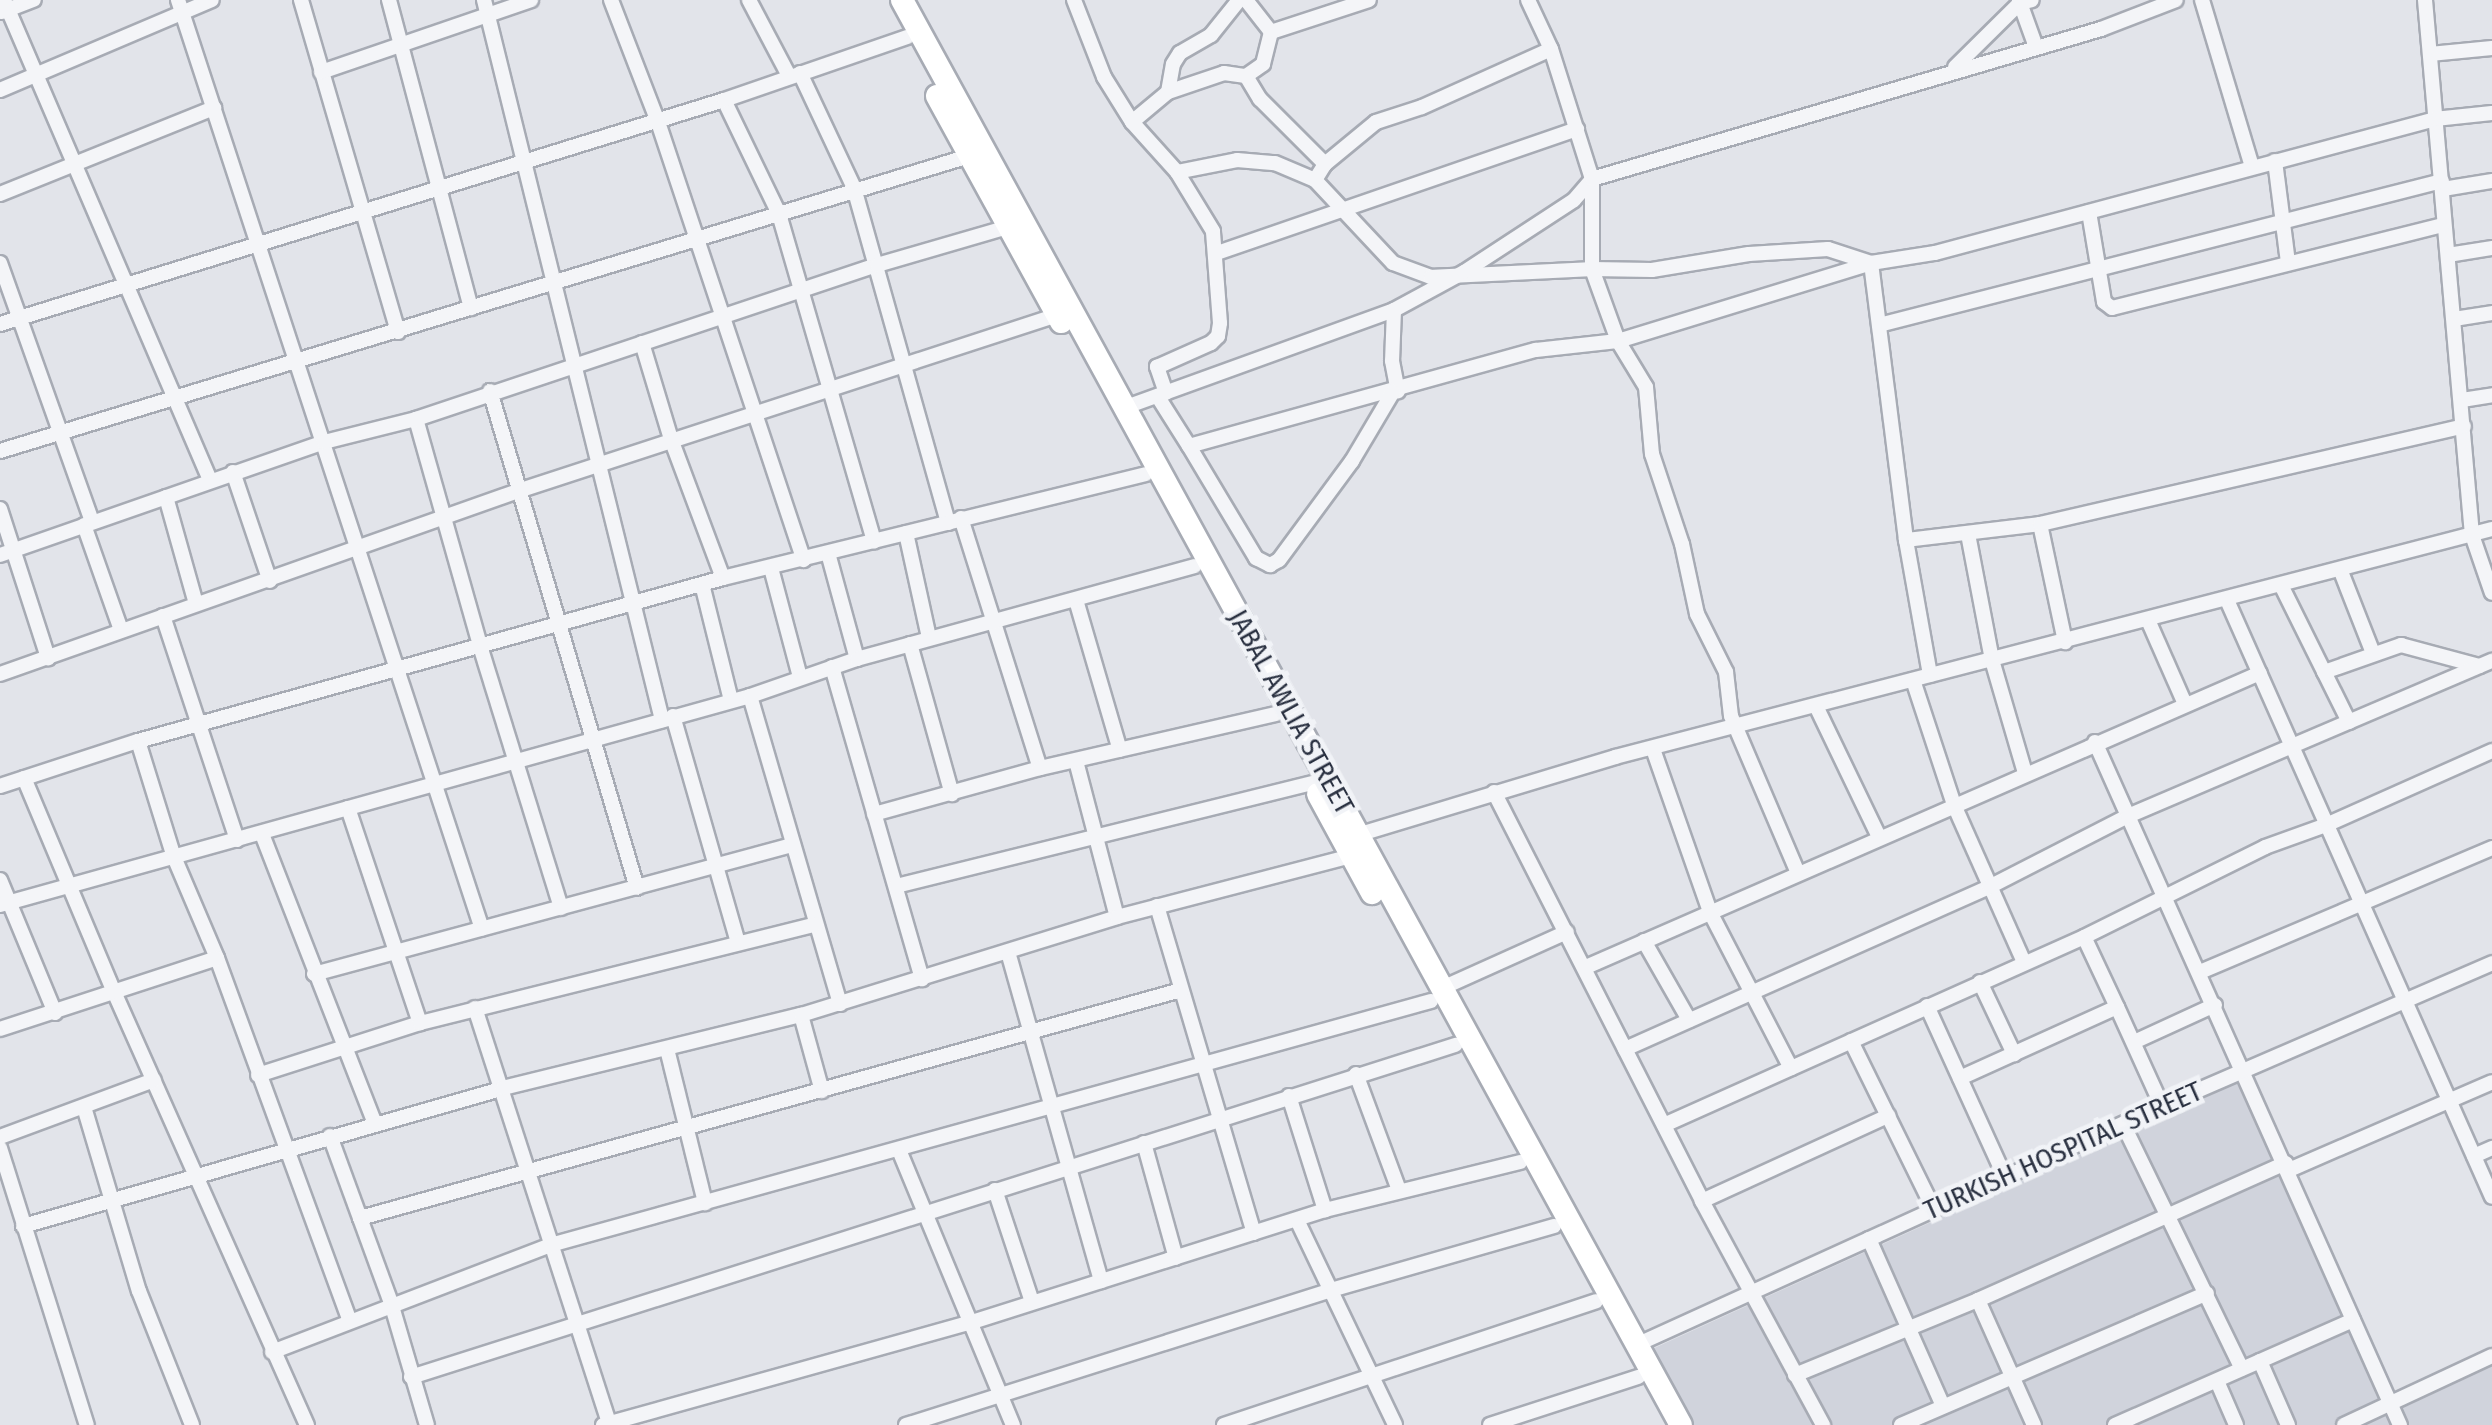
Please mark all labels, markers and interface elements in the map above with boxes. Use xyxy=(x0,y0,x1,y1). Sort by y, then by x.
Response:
street label: JABAL AWLIA STREET xyxy=(1221,604,1361,820)
street label: TURKISH HOSPITAL STREET xyxy=(1919,1075,2207,1227)

